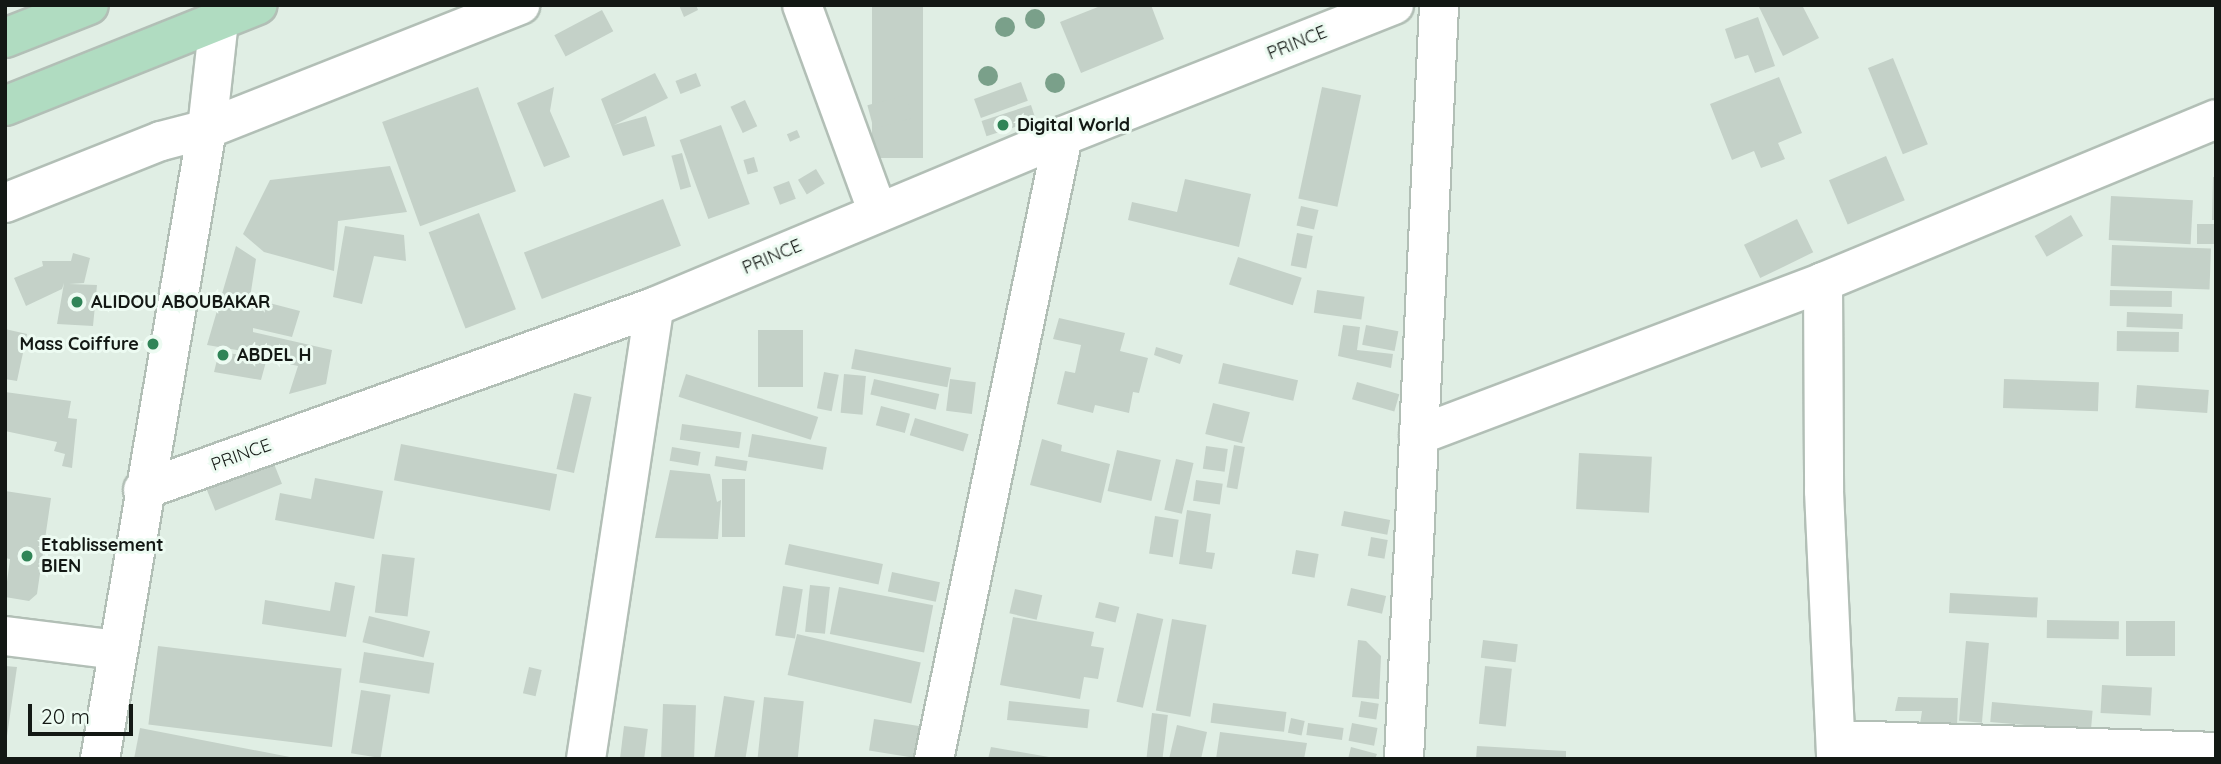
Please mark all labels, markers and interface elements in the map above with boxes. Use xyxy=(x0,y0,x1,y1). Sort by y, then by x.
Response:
street label: PRINCE xyxy=(1264,21,1330,65)
place label: Digital World xyxy=(1017,114,1130,136)
marker: Digital World xyxy=(995,117,1011,133)
street label: PRINCE xyxy=(739,235,805,279)
place label: ALIDOU ABOUBAKAR xyxy=(91,291,270,313)
marker: ALIDOU ABOUBAKAR xyxy=(69,294,85,310)
place label: Mass Coiffure xyxy=(19,333,139,355)
marker: Mass Coiffure xyxy=(145,336,161,352)
place label: ABDEL H xyxy=(237,344,312,366)
marker: ABDEL H xyxy=(215,347,231,363)
street label: PRINCE xyxy=(208,434,274,476)
place label: Etablissement BIEN xyxy=(41,535,164,578)
marker: Etablissement BIEN xyxy=(19,548,35,564)
scale bar xyxy=(32,690,136,734)
text: 20 m xyxy=(41,703,90,729)

